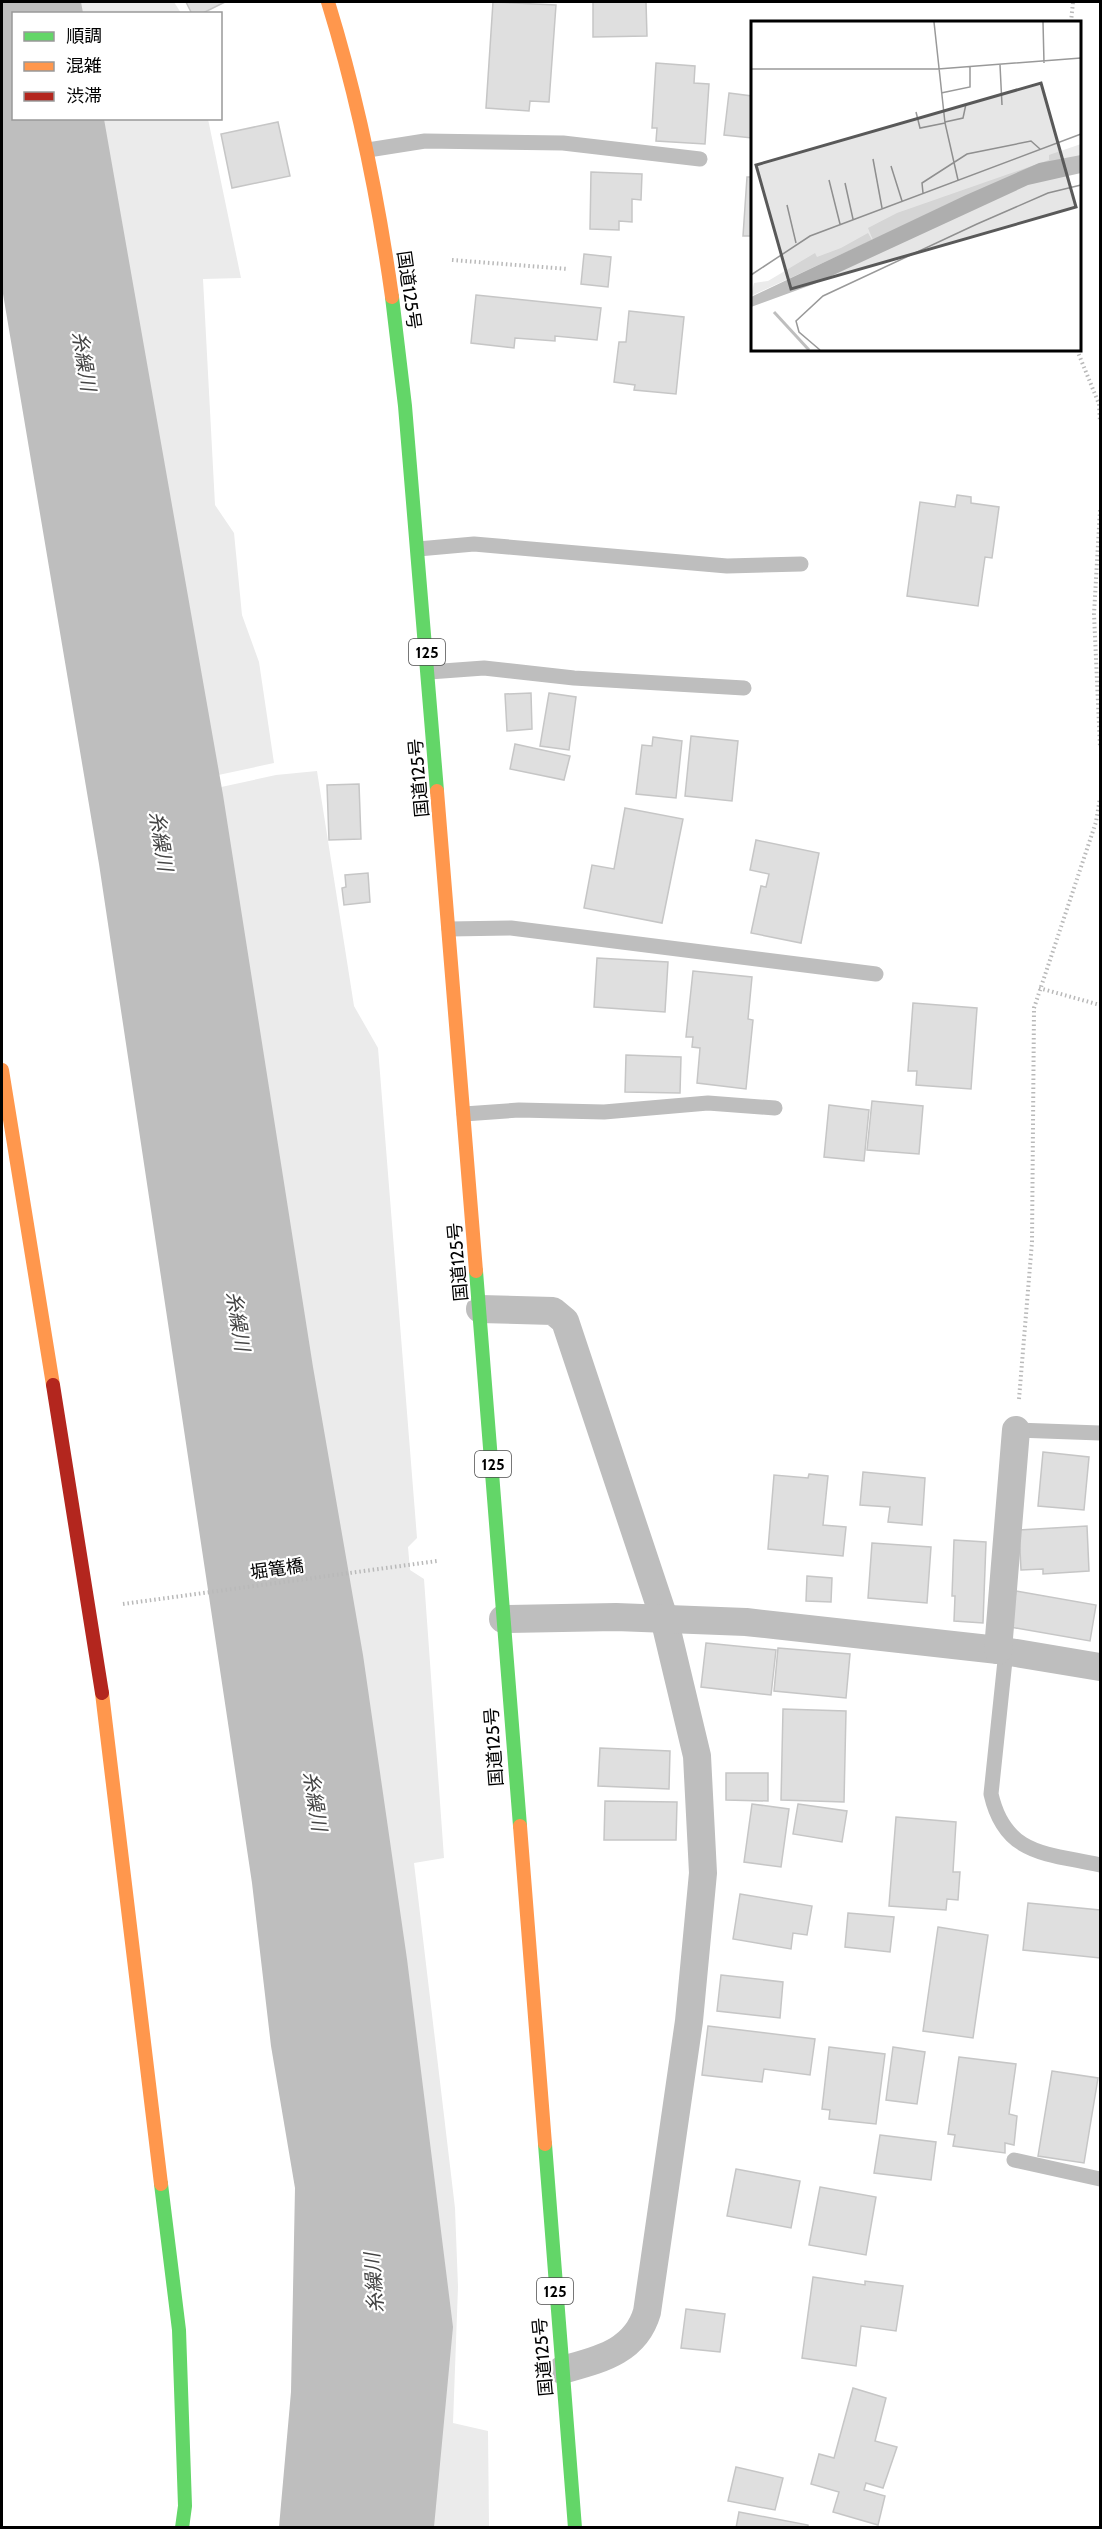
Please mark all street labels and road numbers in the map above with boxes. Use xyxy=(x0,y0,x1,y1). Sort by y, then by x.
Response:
street label: 国道125号 xyxy=(393,249,425,331)
road number: 125 xyxy=(409,639,445,665)
street label: 国道125号 xyxy=(405,738,433,818)
street label: 国道125号 xyxy=(444,1222,472,1302)
road number: 125 xyxy=(475,1451,511,1477)
street label: 堀篭橋 xyxy=(249,1554,305,1584)
street label: 国道125号 xyxy=(480,1707,508,1787)
road number: 125 xyxy=(537,2278,573,2304)
street label: 国道125号 xyxy=(529,2317,557,2397)

